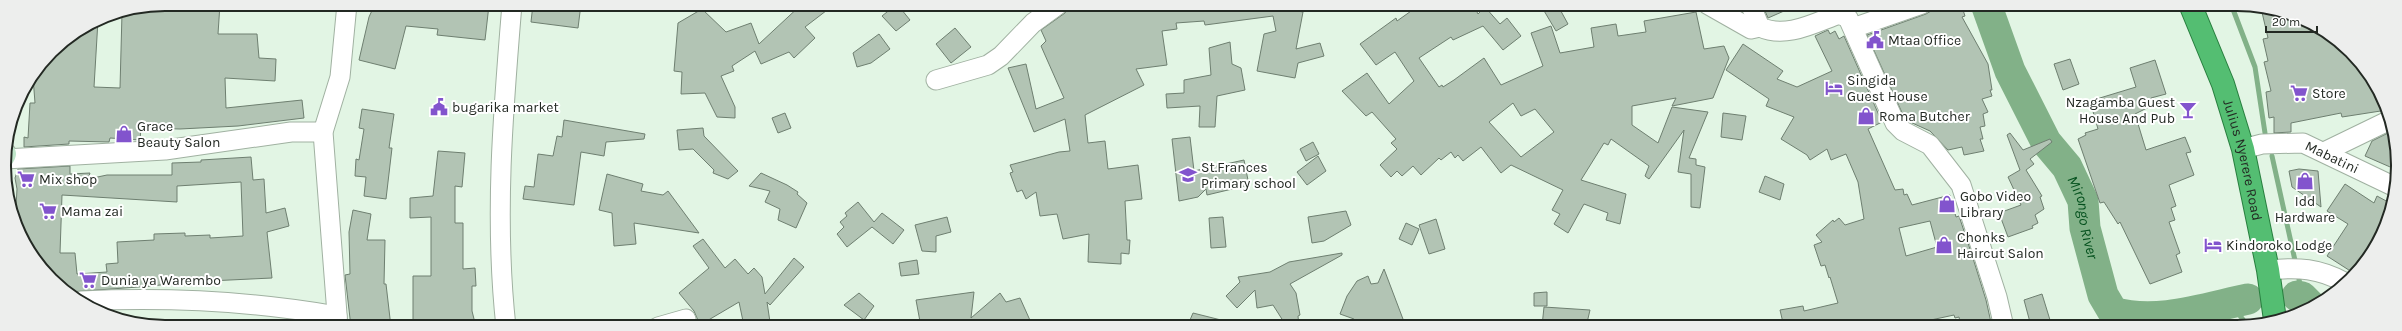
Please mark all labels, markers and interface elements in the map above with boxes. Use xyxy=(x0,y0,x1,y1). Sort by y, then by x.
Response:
scale bar xyxy=(2266,8,2317,34)
text: 20 m xyxy=(2272,15,2300,29)
public building icon: Mtaa Office xyxy=(1865,30,1885,50)
place label: Mtaa Office xyxy=(1888,32,1961,49)
place label: Singida Guest House xyxy=(1847,72,1928,105)
hotel icon: Singida Guest House xyxy=(1824,78,1844,98)
supermarket icon: Store xyxy=(2289,83,2309,103)
place label: Store xyxy=(2312,85,2346,102)
place label: Nzagamba Guest House And Pub xyxy=(2066,94,2175,127)
public building icon: bugarika market xyxy=(429,97,449,117)
street label: Julius Nyerere Road xyxy=(2219,97,2266,222)
place label: bugarika market xyxy=(452,99,559,116)
bar icon: Nzagamba Guest House And Pub xyxy=(2178,100,2198,120)
shop icon: Roma Butcher xyxy=(1856,106,1876,126)
place label: Roma Butcher xyxy=(1879,108,1971,125)
place label: Grace Beauty Salon xyxy=(137,118,220,151)
shop icon: Grace Beauty Salon xyxy=(114,124,134,144)
street label: Mabatini xyxy=(2302,137,2362,178)
place label: St.Frances Primary school xyxy=(1201,159,1296,192)
school or university icon: St.Frances Primary school xyxy=(1178,165,1198,185)
supermarket icon: Mix shop xyxy=(16,169,36,189)
place label: Mix shop xyxy=(39,171,97,188)
shop icon: Idd Hardware xyxy=(2295,171,2315,191)
water label: Mirongo River xyxy=(2063,173,2102,262)
place label: Gobo Video Library xyxy=(1960,188,2031,221)
place label: Idd Hardware xyxy=(2275,193,2335,226)
shop icon: Gobo Video Library xyxy=(1937,194,1957,214)
supermarket icon: Mama zai xyxy=(38,201,58,221)
place label: Mama zai xyxy=(61,203,123,220)
place label: Chonks Haircut Salon xyxy=(1957,229,2044,262)
shop icon: Chonks Haircut Salon xyxy=(1934,235,1954,255)
hotel icon: Kindoroko Lodge xyxy=(2203,235,2223,255)
place label: Kindoroko Lodge xyxy=(2226,237,2332,254)
supermarket icon: Dunia ya Warembo xyxy=(78,270,98,290)
place label: Dunia ya Warembo xyxy=(101,272,221,289)

